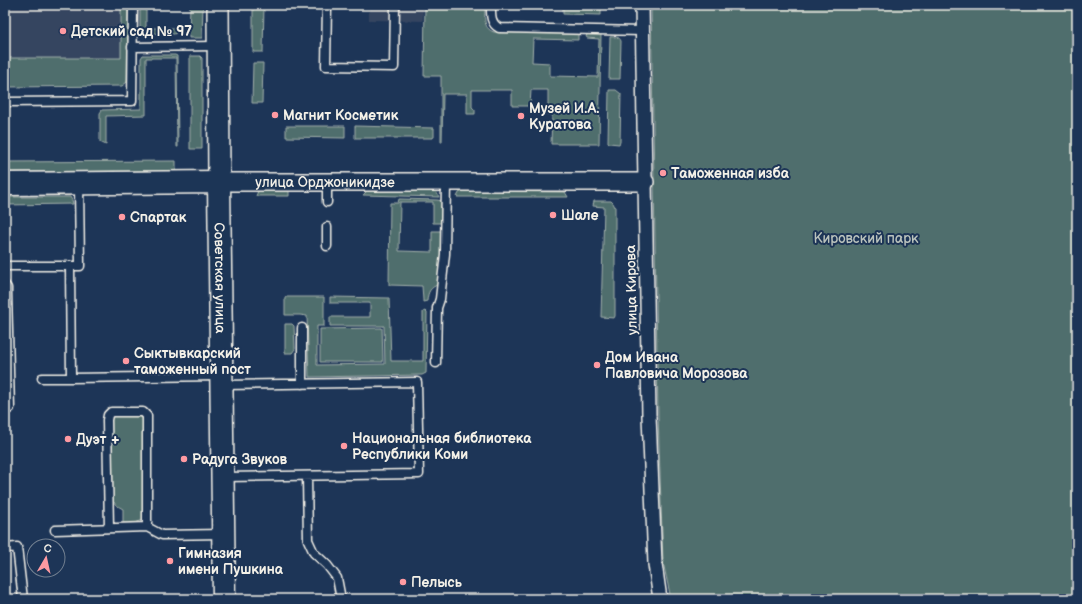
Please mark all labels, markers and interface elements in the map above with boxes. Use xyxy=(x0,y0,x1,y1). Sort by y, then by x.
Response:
place label: Детский сад № 97 xyxy=(71,23,192,40)
marker: Детский сад № 97 xyxy=(58,26,68,36)
place label: Музей И.А. Куратова xyxy=(529,100,599,133)
place label: Магнит Косметик xyxy=(283,107,399,124)
marker: Магнит Косметик xyxy=(270,110,280,120)
marker: Музей И.А. Куратова xyxy=(516,111,526,121)
place label: Таможенная изба xyxy=(671,165,790,182)
marker: Таможенная изба xyxy=(658,168,668,178)
street label: улица Орджоникидзе xyxy=(255,174,395,191)
place label: Шале xyxy=(561,207,599,224)
place label: Спартак xyxy=(130,209,187,226)
marker: Шале xyxy=(548,210,558,220)
marker: Спартак xyxy=(117,212,127,222)
street label: Советская улица xyxy=(210,222,229,334)
park label: Кировский парк xyxy=(814,230,919,247)
street label: улица Кирова xyxy=(622,244,641,335)
place label: Сыктывкарский таможенный пост xyxy=(134,345,251,378)
place label: Дом Ивана Павловича Морозова xyxy=(605,349,748,382)
marker: Сыктывкарский таможенный пост xyxy=(121,356,131,366)
marker: Дом Ивана Павловича Морозова xyxy=(592,360,602,370)
place label: Национальная библиотека Республики Коми xyxy=(352,430,532,463)
place label: Дуэт + xyxy=(76,431,121,448)
marker: Дуэт + xyxy=(63,434,73,444)
marker: Национальная библиотека Республики Коми xyxy=(339,441,349,451)
place label: Радуга Звуков xyxy=(192,451,288,468)
marker: Радуга Звуков xyxy=(179,454,189,464)
north arrow xyxy=(26,538,66,578)
text: С xyxy=(43,542,53,556)
place label: Гимназия имени Пушкина xyxy=(178,545,284,578)
marker: Гимназия имени Пушкина xyxy=(165,556,175,566)
place label: Пелысь xyxy=(411,574,463,591)
marker: Пелысь xyxy=(398,577,408,587)

